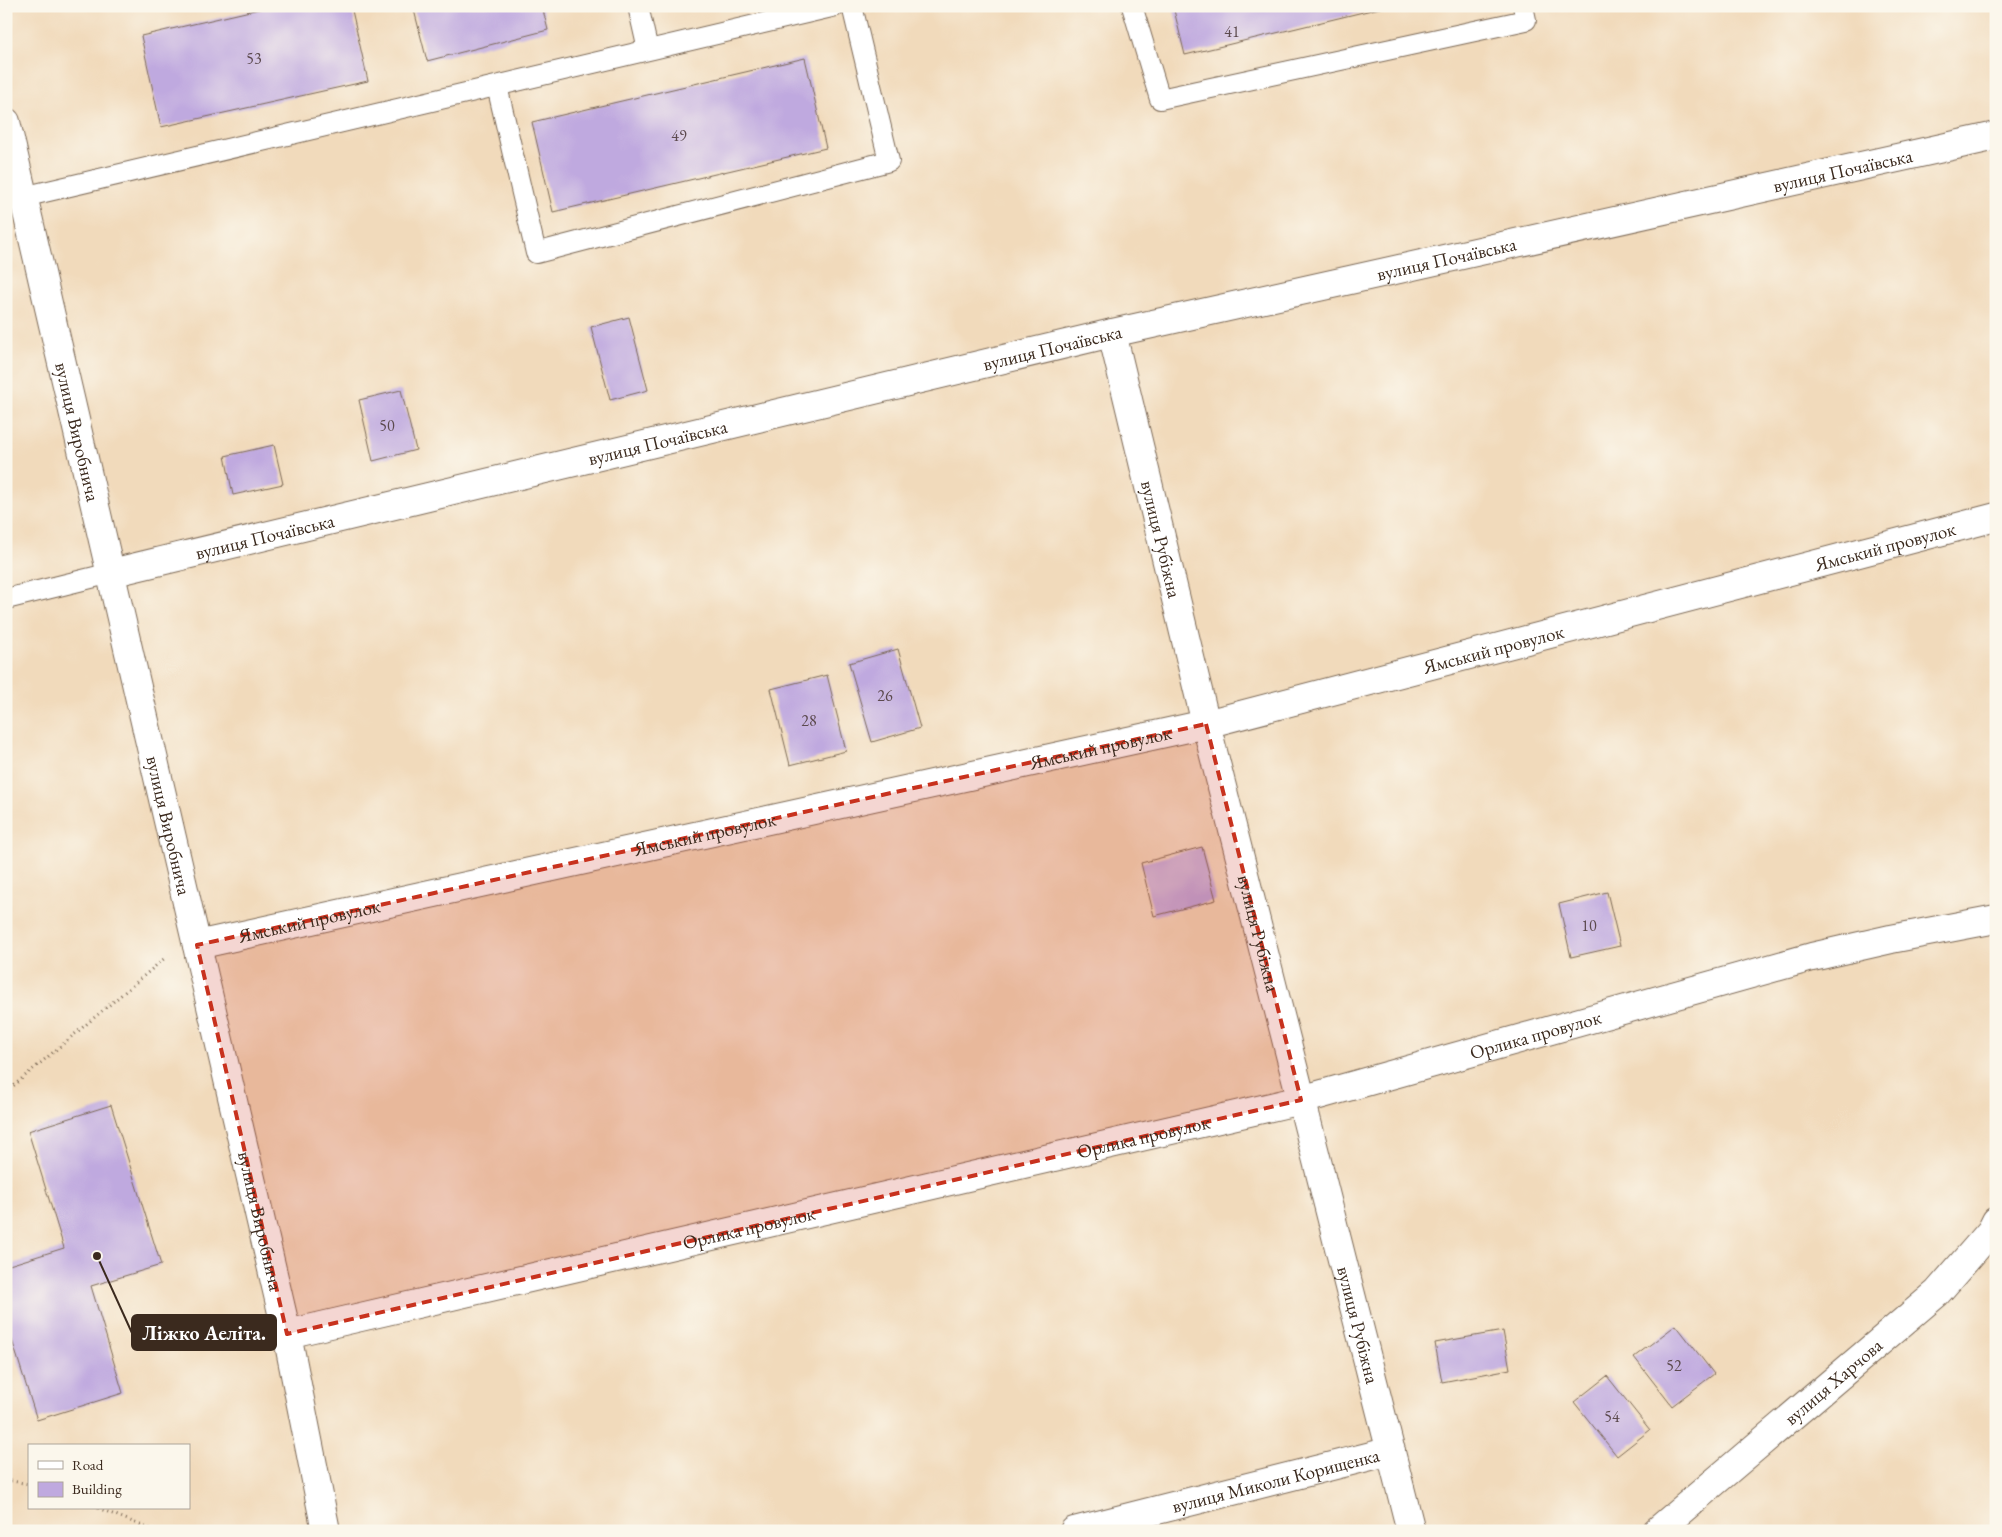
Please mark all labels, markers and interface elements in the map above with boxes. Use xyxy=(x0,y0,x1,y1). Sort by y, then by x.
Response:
house number: 41 xyxy=(1224,21,1240,42)
house number: 53 xyxy=(246,48,262,69)
house number: 49 xyxy=(671,125,687,146)
street label: вулиця Почаївська xyxy=(1771,142,1915,198)
street label: вулиця Почаївська xyxy=(1374,231,1519,286)
street label: вулиця Почаївська xyxy=(980,319,1125,376)
street label: вулиця Виробнича xyxy=(50,360,106,504)
street label: вулиця Почаївська xyxy=(585,413,730,471)
house number: 50 xyxy=(379,415,395,436)
street label: вулиця Рубіжна xyxy=(1135,478,1188,601)
street label: вулиця Почаївська xyxy=(193,507,337,565)
street label: Ямський провулок xyxy=(1811,516,1958,577)
street label: Ямський провулок xyxy=(1419,618,1566,679)
house number: 26 xyxy=(877,685,893,706)
house number: 28 xyxy=(801,710,817,731)
street label: Ямський провулок xyxy=(1026,719,1174,775)
street label: вулиця Виробнича xyxy=(141,753,197,898)
street label: Ямський провулок xyxy=(631,806,778,862)
street label: вулиця Рубіжна xyxy=(1232,872,1286,995)
street label: Ямський провулок xyxy=(235,893,383,948)
house number: 10 xyxy=(1581,915,1597,936)
street label: Орлика провулок xyxy=(1467,1004,1604,1065)
street label: Орлика провулок xyxy=(1075,1109,1212,1164)
street label: вулиця Виробнича xyxy=(233,1149,289,1293)
street label: Орлика провулок xyxy=(680,1200,818,1255)
street label: вулиця Рубіжна xyxy=(1332,1263,1386,1387)
callout: Ліжко Аеліта. xyxy=(132,1315,276,1350)
text: Ліжко Аеліта. xyxy=(142,1320,266,1346)
street label: вулиця Харчова xyxy=(1779,1332,1888,1430)
house number: 52 xyxy=(1666,1355,1682,1376)
house number: 54 xyxy=(1604,1406,1620,1427)
street label: вулиця Миколи Корищенка xyxy=(1169,1442,1382,1518)
legend xyxy=(28,1444,190,1510)
text: Road xyxy=(72,1455,104,1474)
text: Building xyxy=(72,1479,122,1498)

